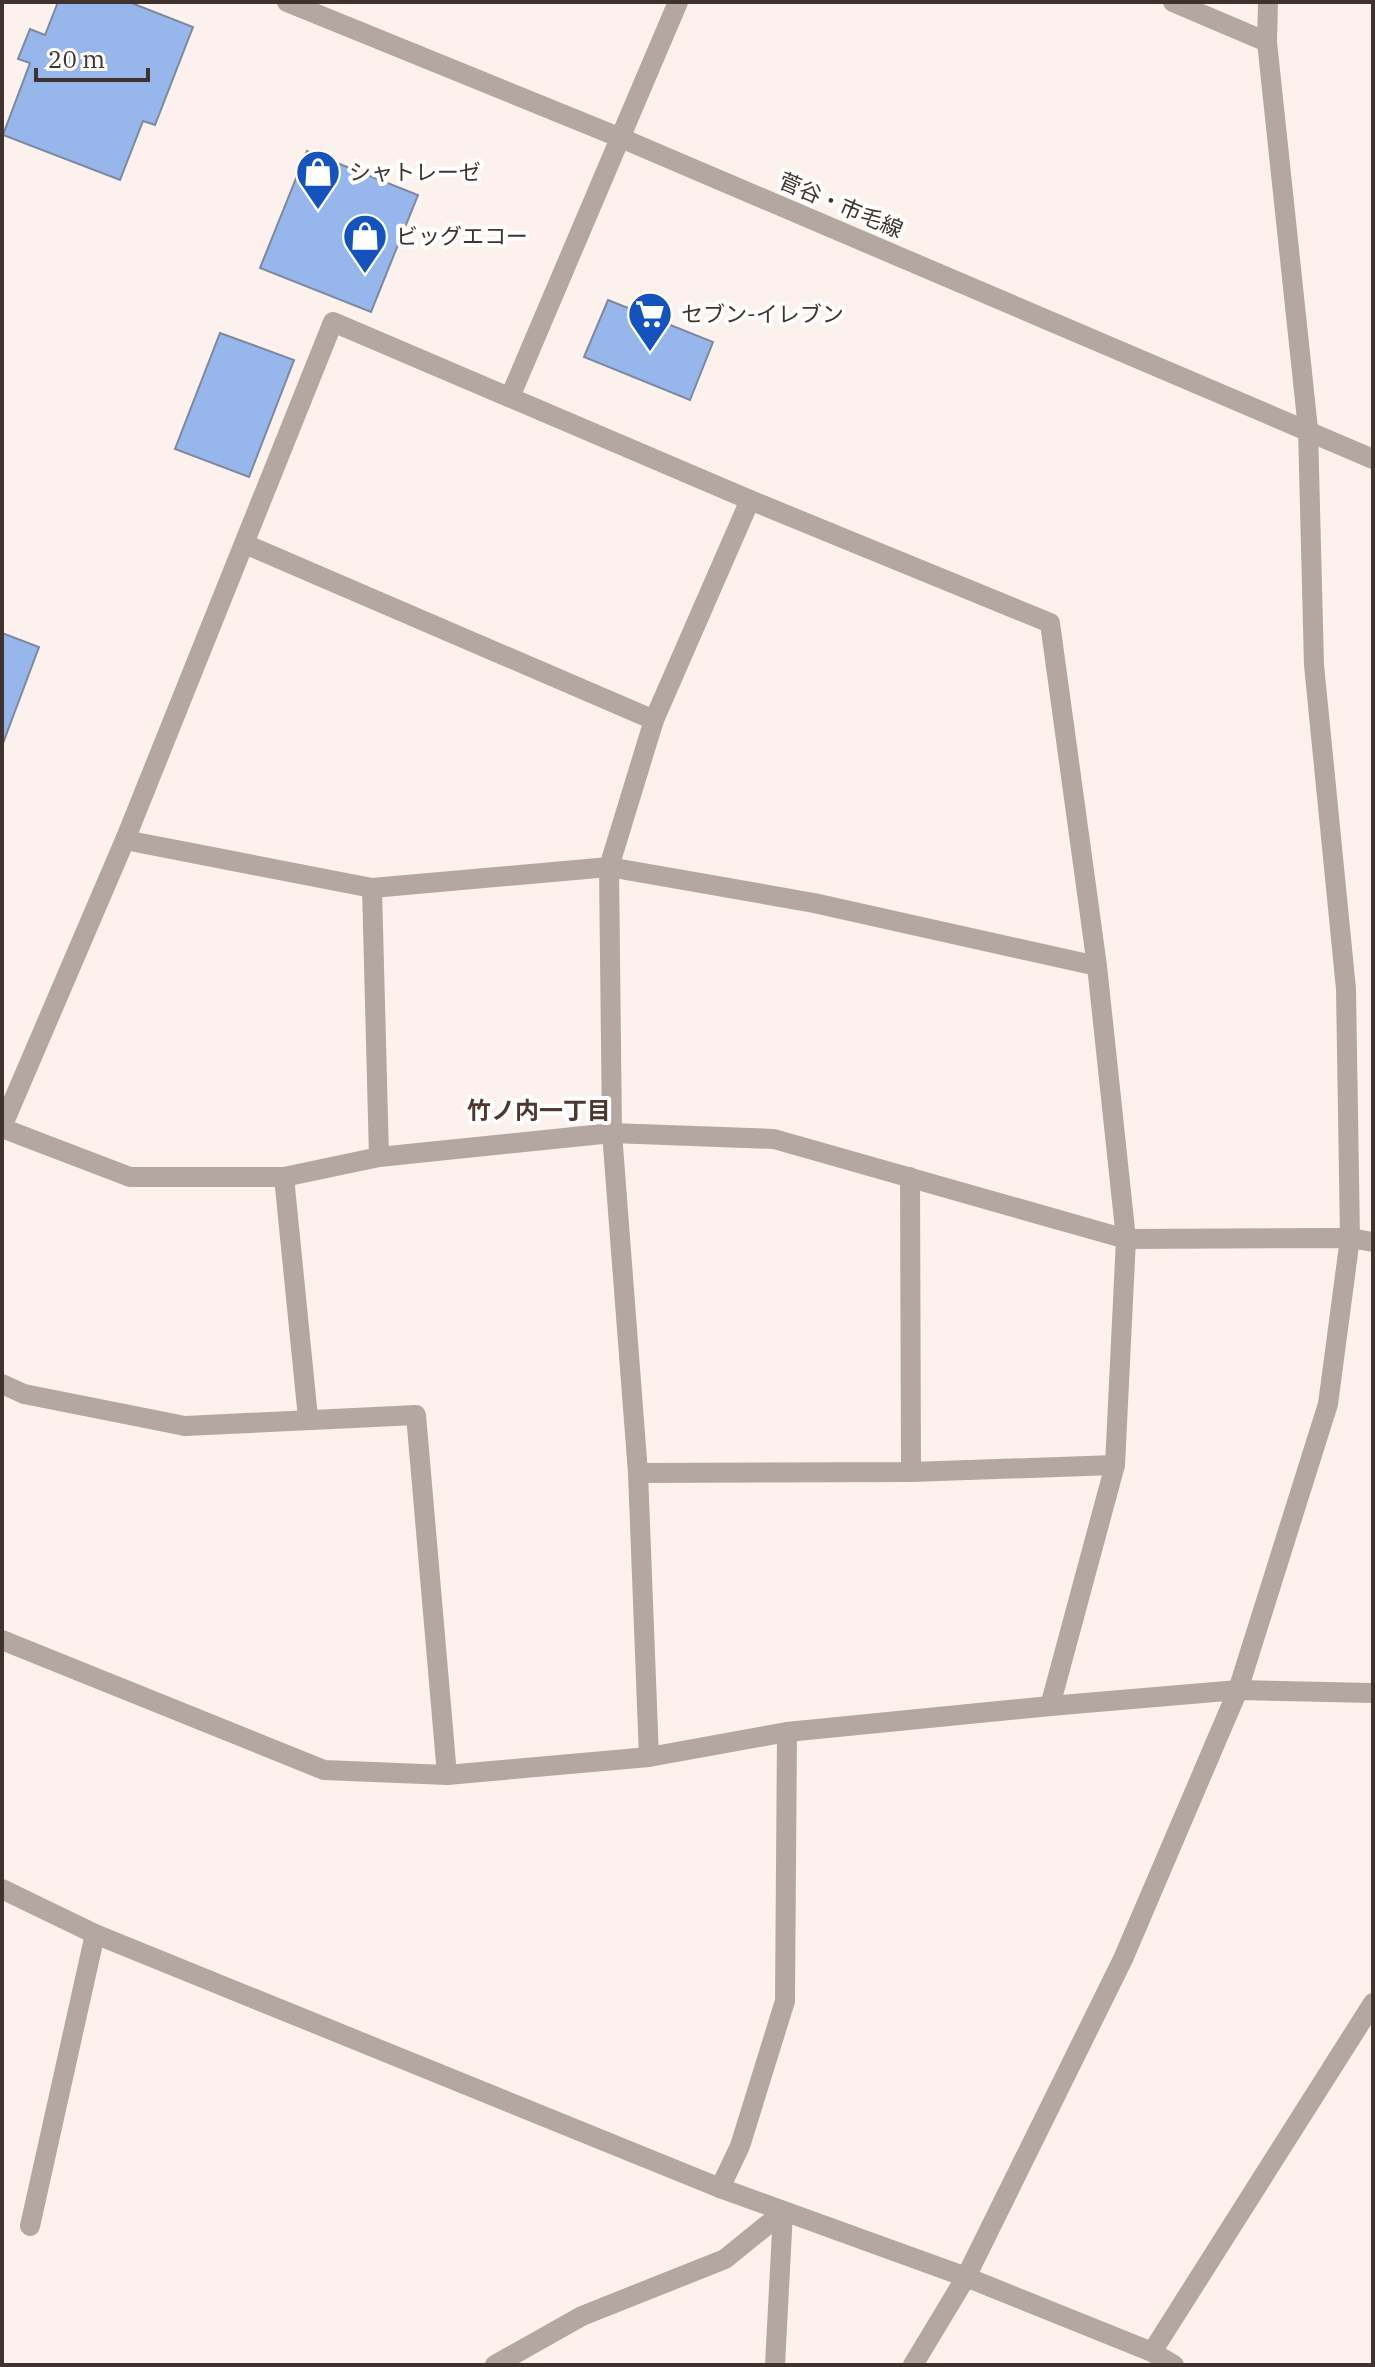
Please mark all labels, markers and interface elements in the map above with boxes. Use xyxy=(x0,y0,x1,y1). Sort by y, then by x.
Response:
scale bar xyxy=(36,32,148,82)
text: 20 m xyxy=(48,43,105,75)
shop icon: シャトレーゼ xyxy=(294,148,342,211)
place label: シャトレーゼ xyxy=(349,157,481,186)
street label: 菅谷・市毛線 xyxy=(775,165,908,244)
shop icon: ビッグエコー xyxy=(341,212,389,275)
place label: ビッグエコー xyxy=(396,221,528,250)
supermarket icon: セブン-イレブン xyxy=(626,290,674,353)
place label: セブン-イレブン xyxy=(681,299,844,328)
district label: 竹ノ内一丁目 xyxy=(467,1094,611,1126)

